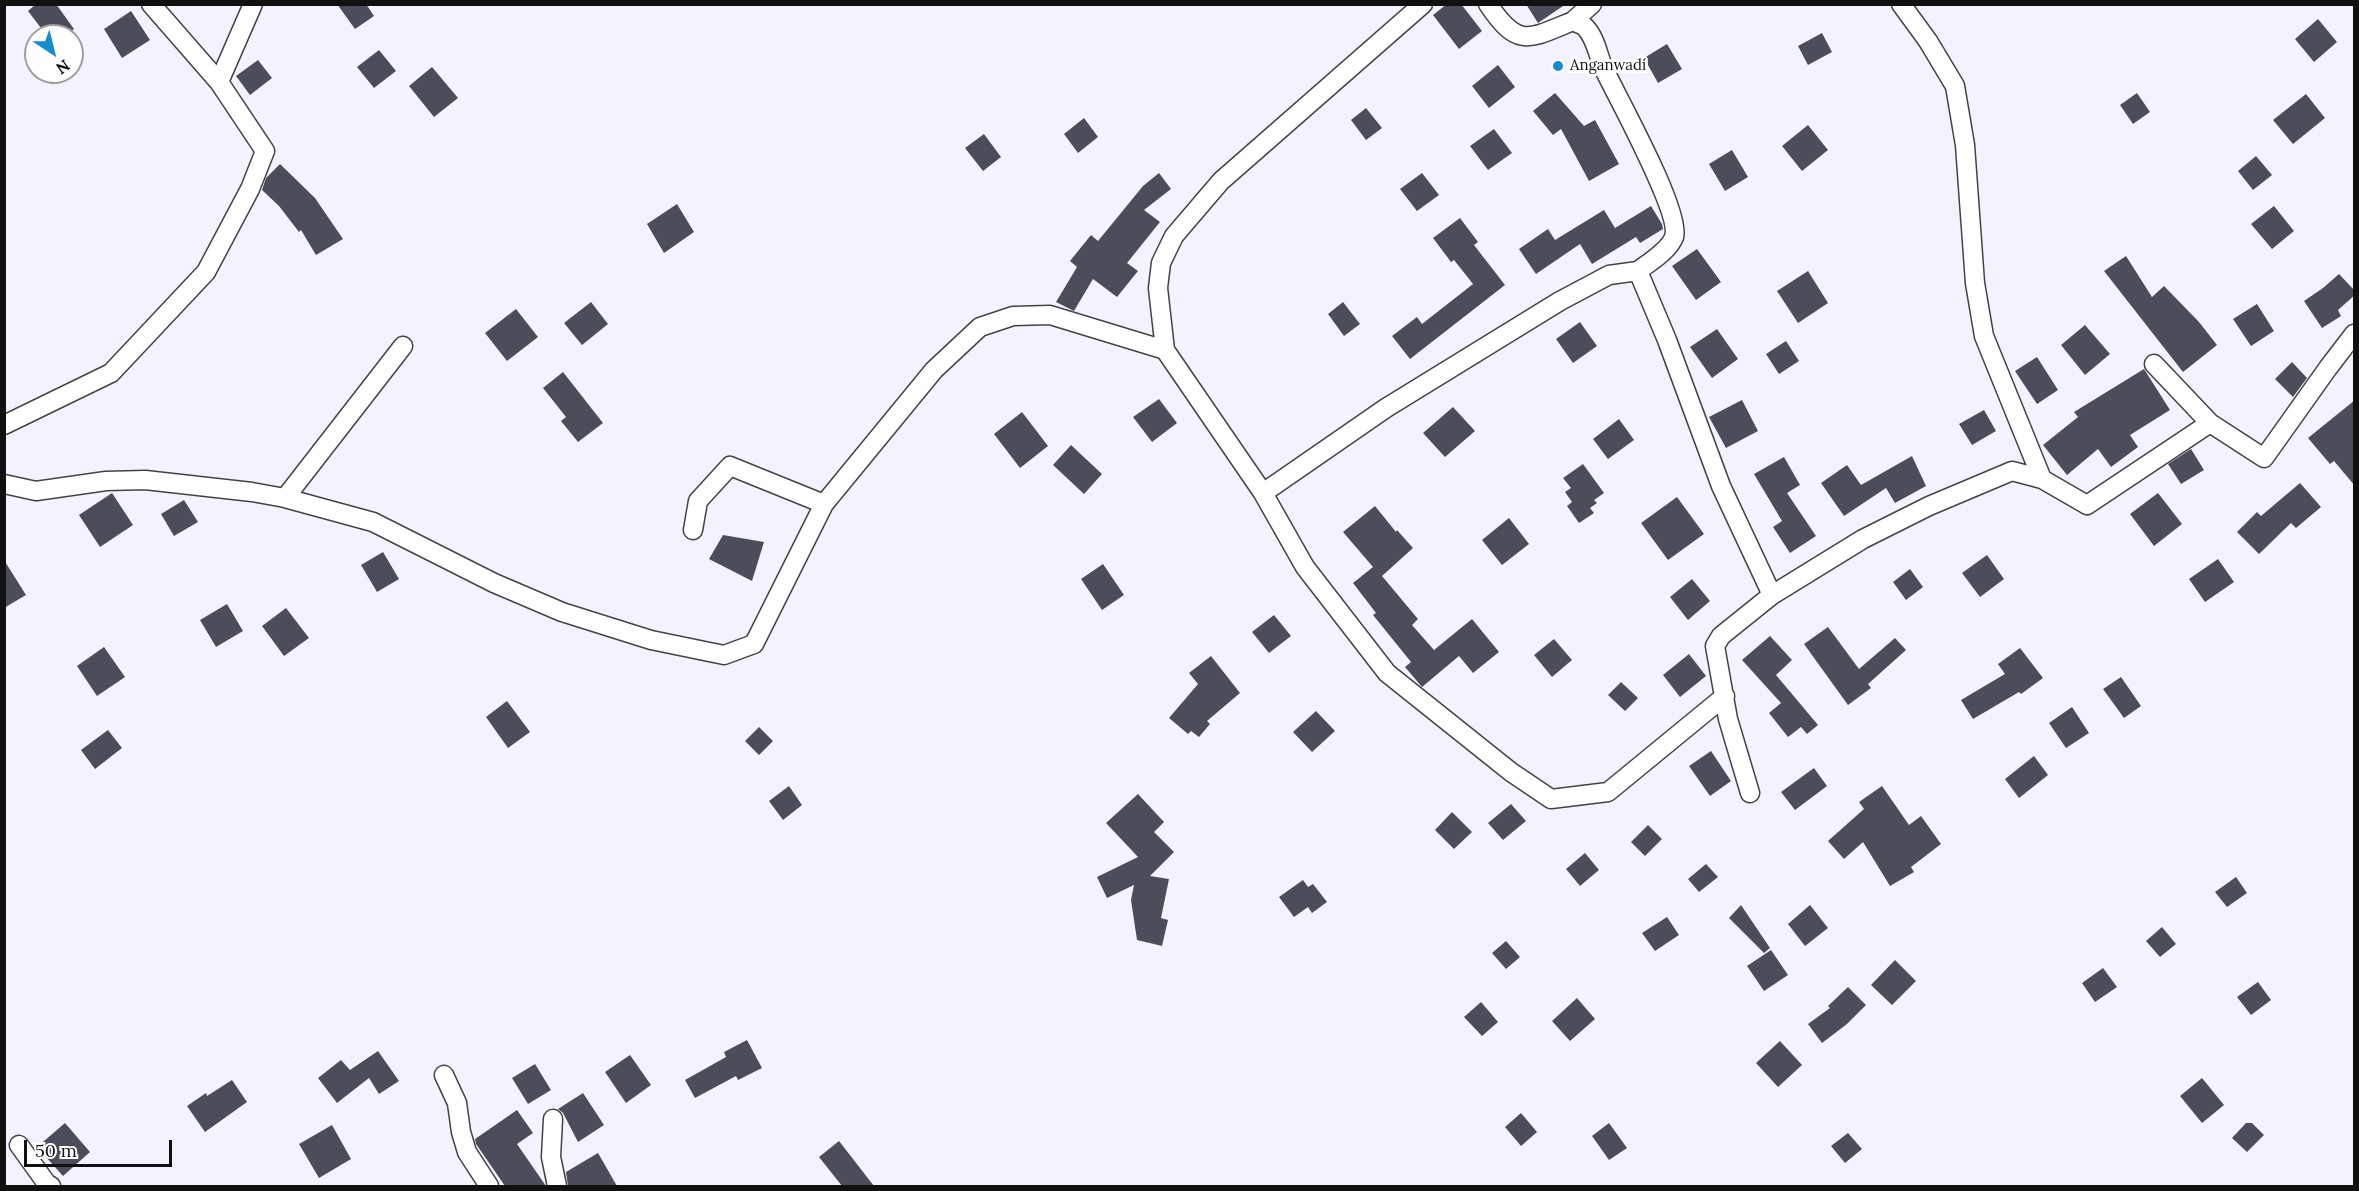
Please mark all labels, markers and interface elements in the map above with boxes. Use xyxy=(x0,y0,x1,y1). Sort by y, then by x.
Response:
north arrow xyxy=(24,24,84,84)
text: N xyxy=(52,55,74,79)
place label: Anganwadi xyxy=(1570,57,1646,75)
marker: Anganwadi xyxy=(1551,59,1565,73)
scale bar xyxy=(27,1128,176,1166)
text: 50 m xyxy=(35,1139,77,1162)

